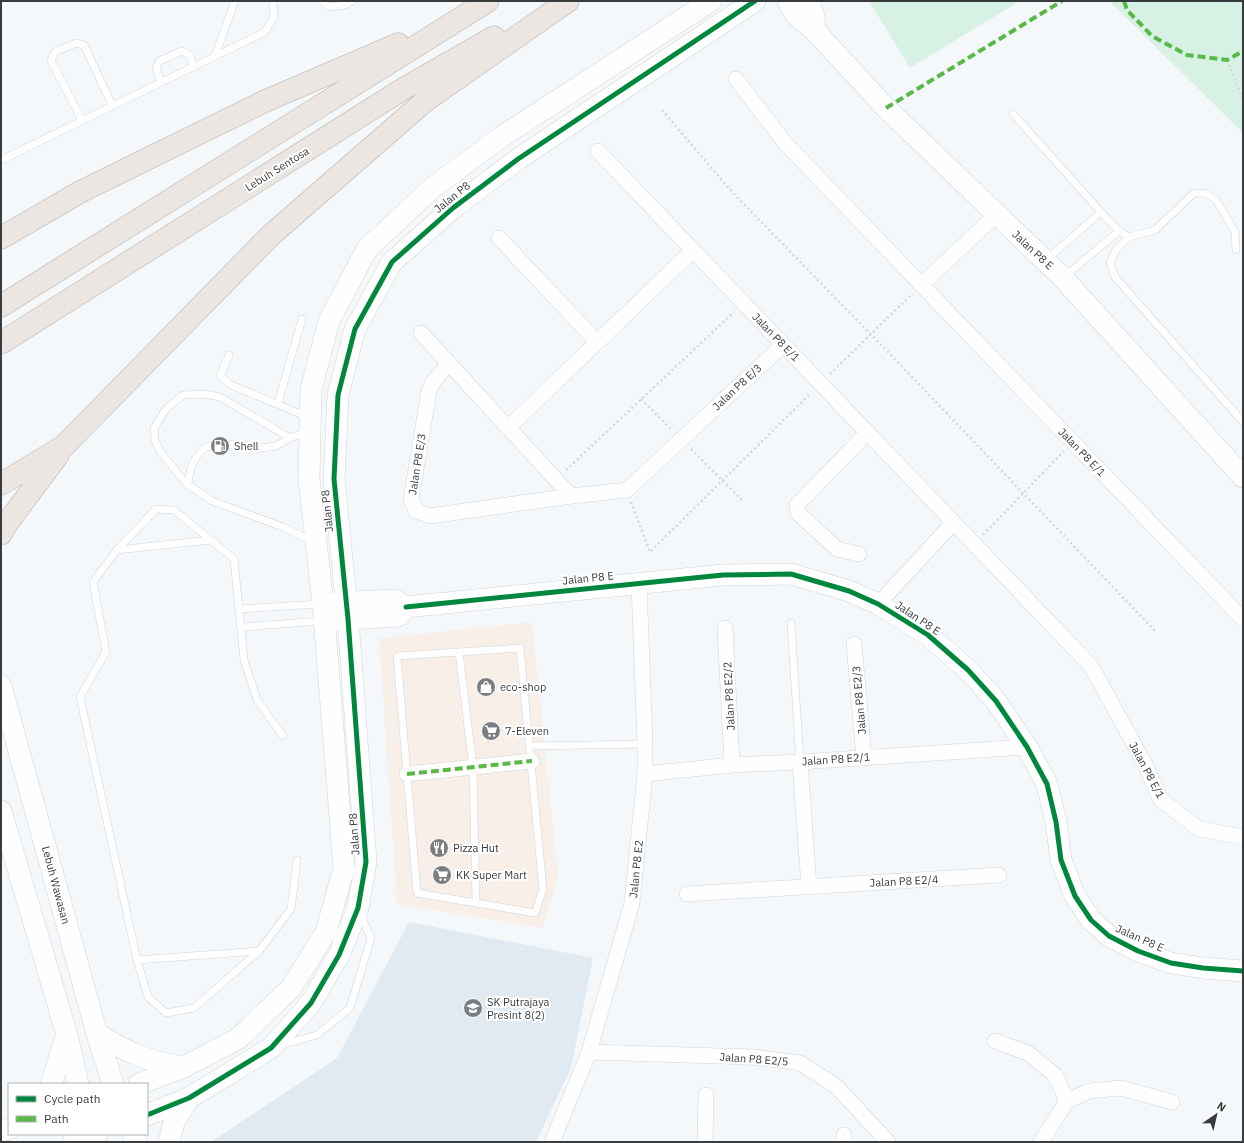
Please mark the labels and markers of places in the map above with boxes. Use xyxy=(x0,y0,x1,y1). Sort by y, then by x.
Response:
fuel station icon: Shell xyxy=(209,435,231,457)
place label: Shell xyxy=(234,439,259,453)
shop icon: eco-shop xyxy=(475,676,497,698)
place label: eco-shop xyxy=(500,680,546,694)
supermarket icon: 7-Eleven xyxy=(480,720,502,742)
place label: 7-Eleven xyxy=(505,724,549,738)
restaurant icon: Pizza Hut xyxy=(428,837,450,859)
place label: Pizza Hut xyxy=(453,841,499,855)
supermarket icon: KK Super Mart xyxy=(431,864,453,886)
place label: KK Super Mart xyxy=(456,868,527,882)
place label: SK Putrajaya Presint 8(2) xyxy=(487,995,550,1022)
school or university icon: SK Putrajaya Presint 8(2) xyxy=(462,997,484,1019)

